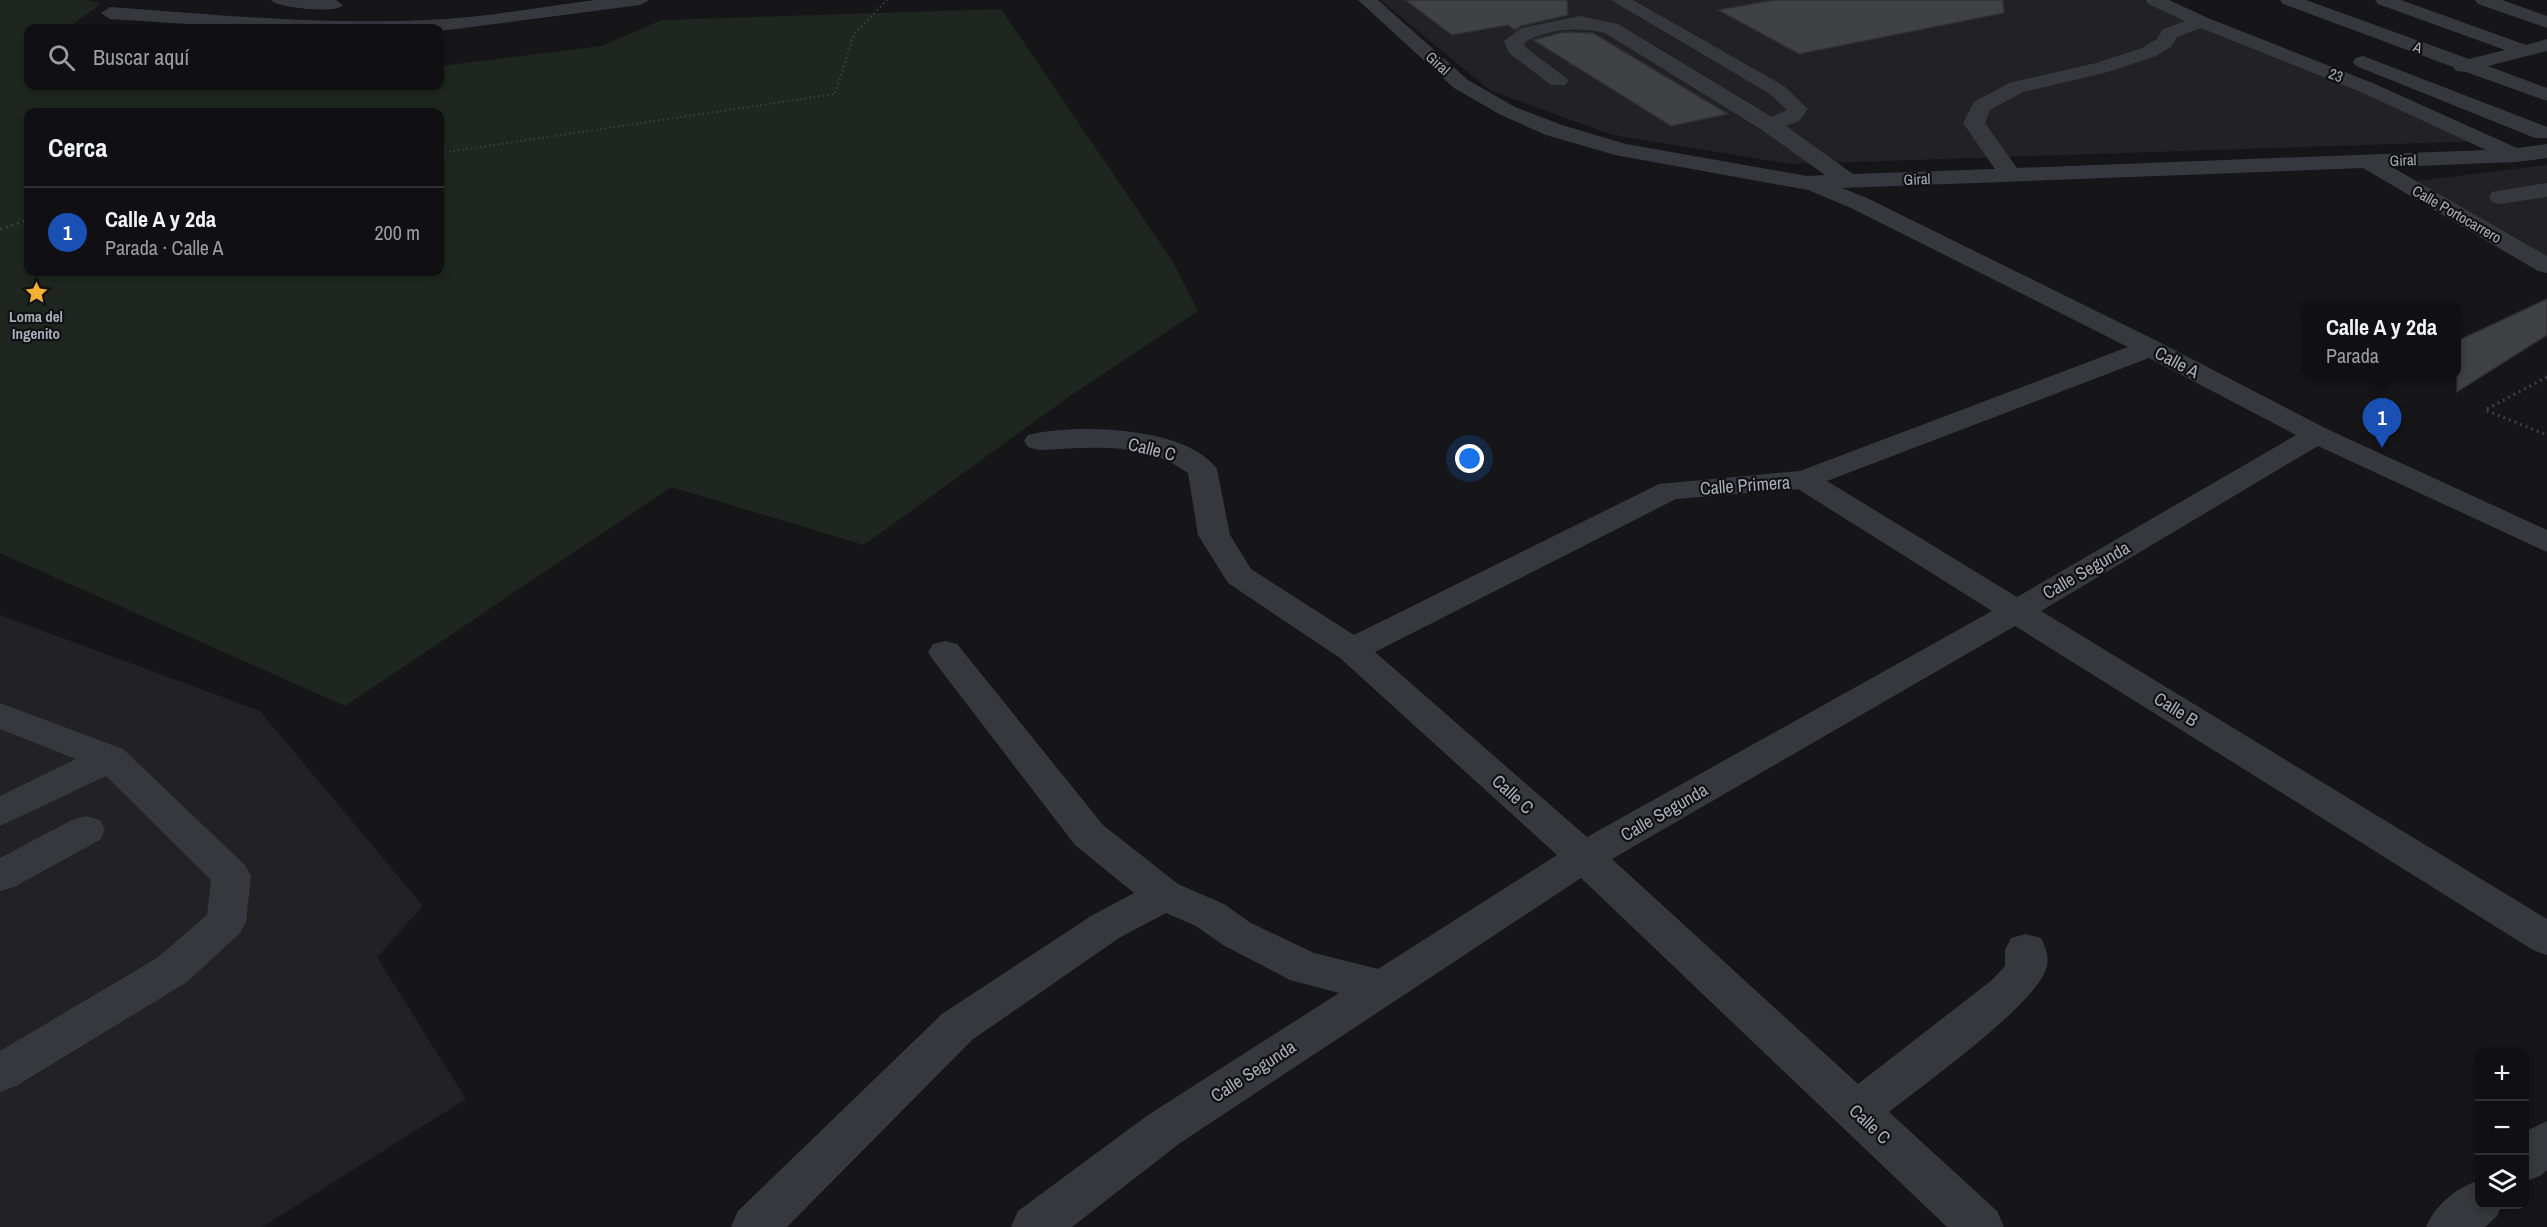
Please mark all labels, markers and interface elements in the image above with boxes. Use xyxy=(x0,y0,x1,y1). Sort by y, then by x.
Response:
search box xyxy=(24,24,444,90)
street label: A xyxy=(2410,35,2426,59)
icon: search xyxy=(45,41,78,74)
text: Buscar aquí xyxy=(93,42,189,72)
street label: Giral xyxy=(1421,46,1455,80)
street label: 23 xyxy=(2326,63,2346,87)
text: Cerca xyxy=(48,130,107,165)
street label: Giral xyxy=(2389,149,2417,171)
street label: Giral xyxy=(1903,168,1931,190)
street label: Calle Portocarrero xyxy=(2409,180,2506,248)
text: Calle A y 2da xyxy=(105,204,216,234)
text: 1 xyxy=(63,219,72,246)
text: 200 m xyxy=(374,219,420,246)
text: Parada · Calle A xyxy=(105,234,224,261)
place icon: Loma del Ingenito xyxy=(23,279,49,305)
popup xyxy=(2302,301,2461,379)
place label: Loma del Ingenito xyxy=(9,306,63,344)
text: Calle A y 2da xyxy=(2326,312,2437,342)
street label: Calle A xyxy=(2150,340,2204,384)
text: Parada xyxy=(2326,342,2379,369)
pin: 1 xyxy=(2362,398,2402,448)
street label: Calle C xyxy=(1125,431,1179,467)
your location xyxy=(1455,444,1484,473)
street label: Calle Primera xyxy=(1699,469,1791,501)
street label: Calle Segunda xyxy=(2038,535,2134,605)
street label: Calle B xyxy=(2149,686,2203,732)
street label: Calle C xyxy=(1487,769,1539,819)
street label: Calle Segunda xyxy=(1616,777,1712,847)
street label: Calle Segunda xyxy=(1206,1034,1300,1108)
map controls xyxy=(2475,1047,2529,1209)
button: + xyxy=(2475,1047,2529,1101)
street label: Calle C xyxy=(1844,1098,1896,1150)
button: − xyxy=(2475,1101,2529,1155)
button: layers xyxy=(2475,1155,2529,1209)

